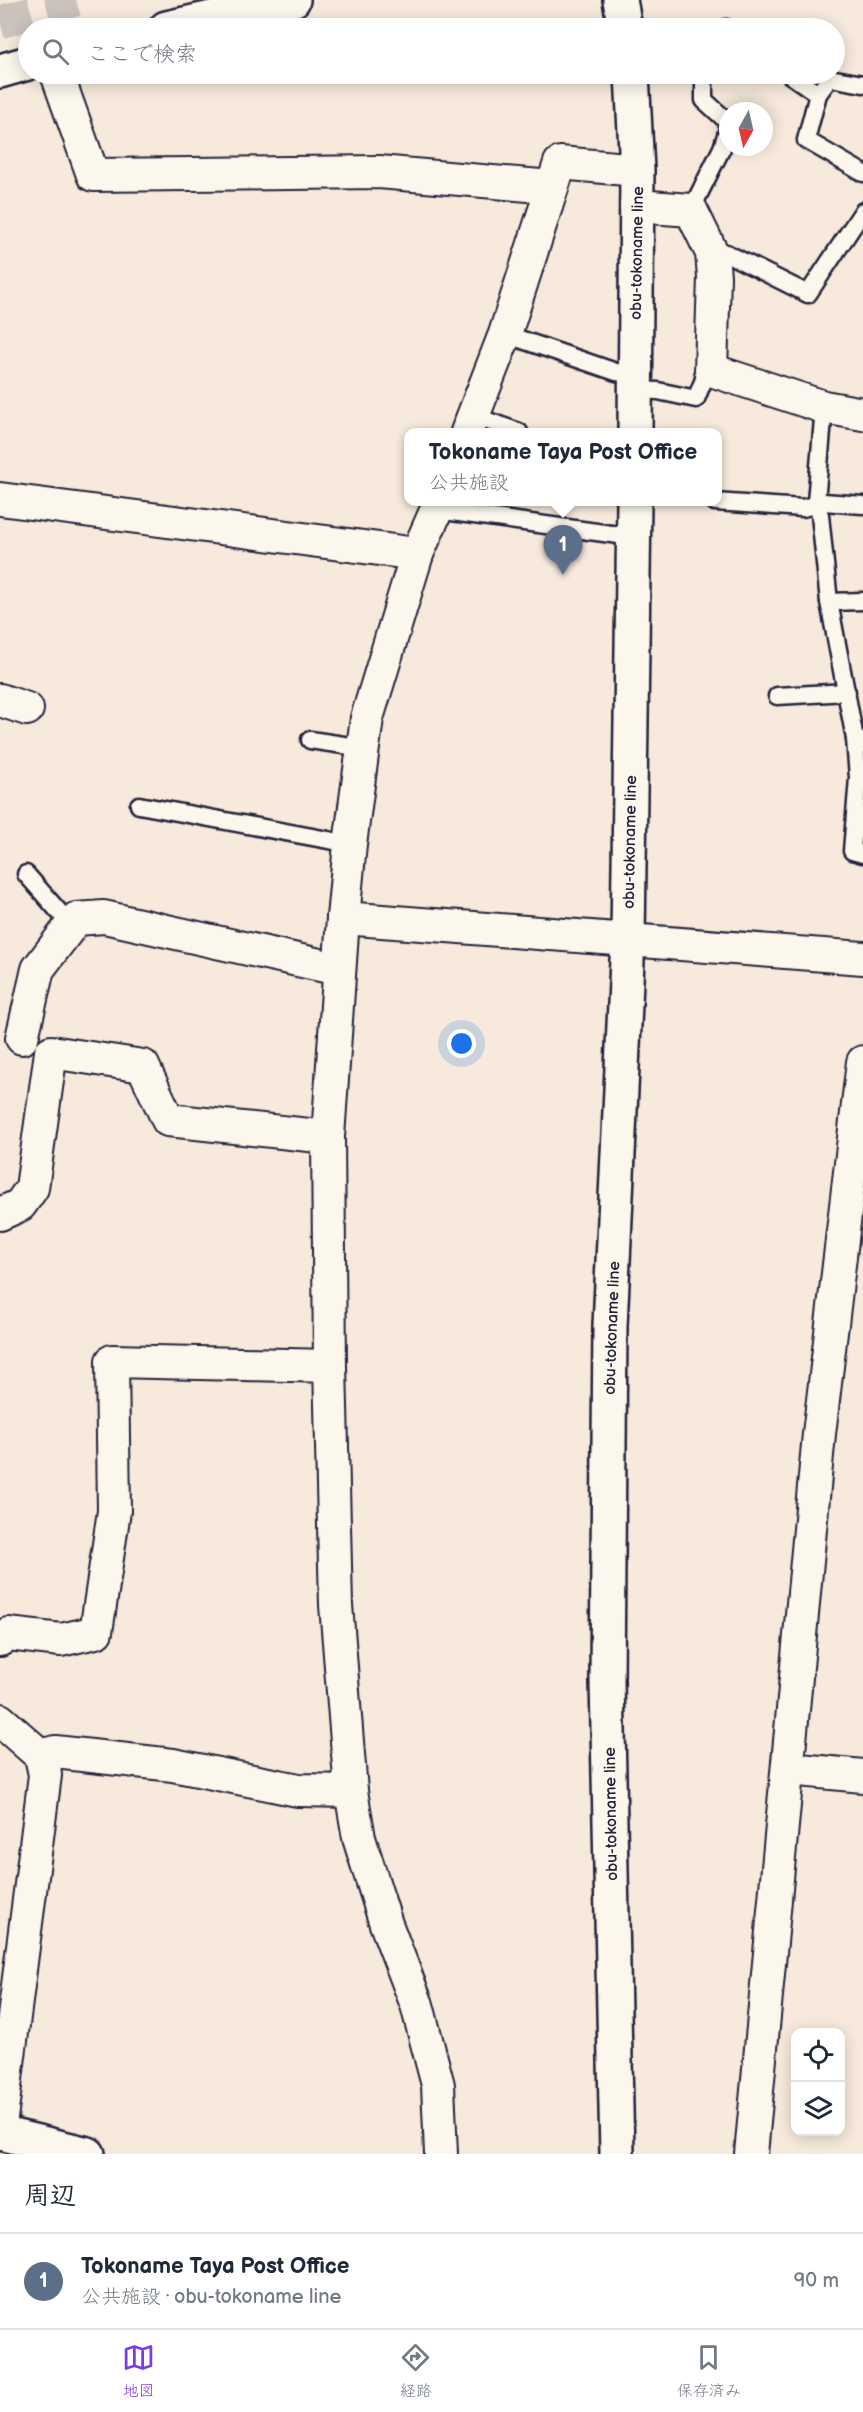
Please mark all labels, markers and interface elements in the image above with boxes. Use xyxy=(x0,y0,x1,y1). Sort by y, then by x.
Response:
search box xyxy=(18,18,845,84)
icon: search xyxy=(39,35,72,68)
text: ここで検索 xyxy=(87,41,197,68)
north arrow xyxy=(719,102,773,156)
street label: obu-tokoname line xyxy=(627,185,648,320)
popup xyxy=(404,428,722,506)
text: Tokoname Taya Post Office xyxy=(429,439,697,466)
text: 公共施設 xyxy=(429,471,509,495)
pin: 1 xyxy=(544,526,582,575)
street label: obu-tokoname line xyxy=(620,774,641,909)
your location xyxy=(447,1029,476,1058)
street label: obu-tokoname line xyxy=(601,1260,624,1395)
street label: obu-tokoname line xyxy=(601,1746,622,1881)
map controls xyxy=(791,2028,845,2136)
button: locate xyxy=(791,2028,845,2082)
button: layers xyxy=(791,2082,845,2136)
text: 周辺 xyxy=(24,2181,76,2212)
text: Tokoname Taya Post Office xyxy=(81,2253,349,2280)
text: 1 xyxy=(39,2269,48,2293)
text: 90 m xyxy=(794,2269,839,2293)
text: 公共施設 · obu-tokoname line xyxy=(81,2285,341,2309)
tab: 地図 xyxy=(122,2341,155,2401)
tab: 経路 xyxy=(399,2341,432,2401)
tab: 保存済み xyxy=(677,2341,741,2401)

